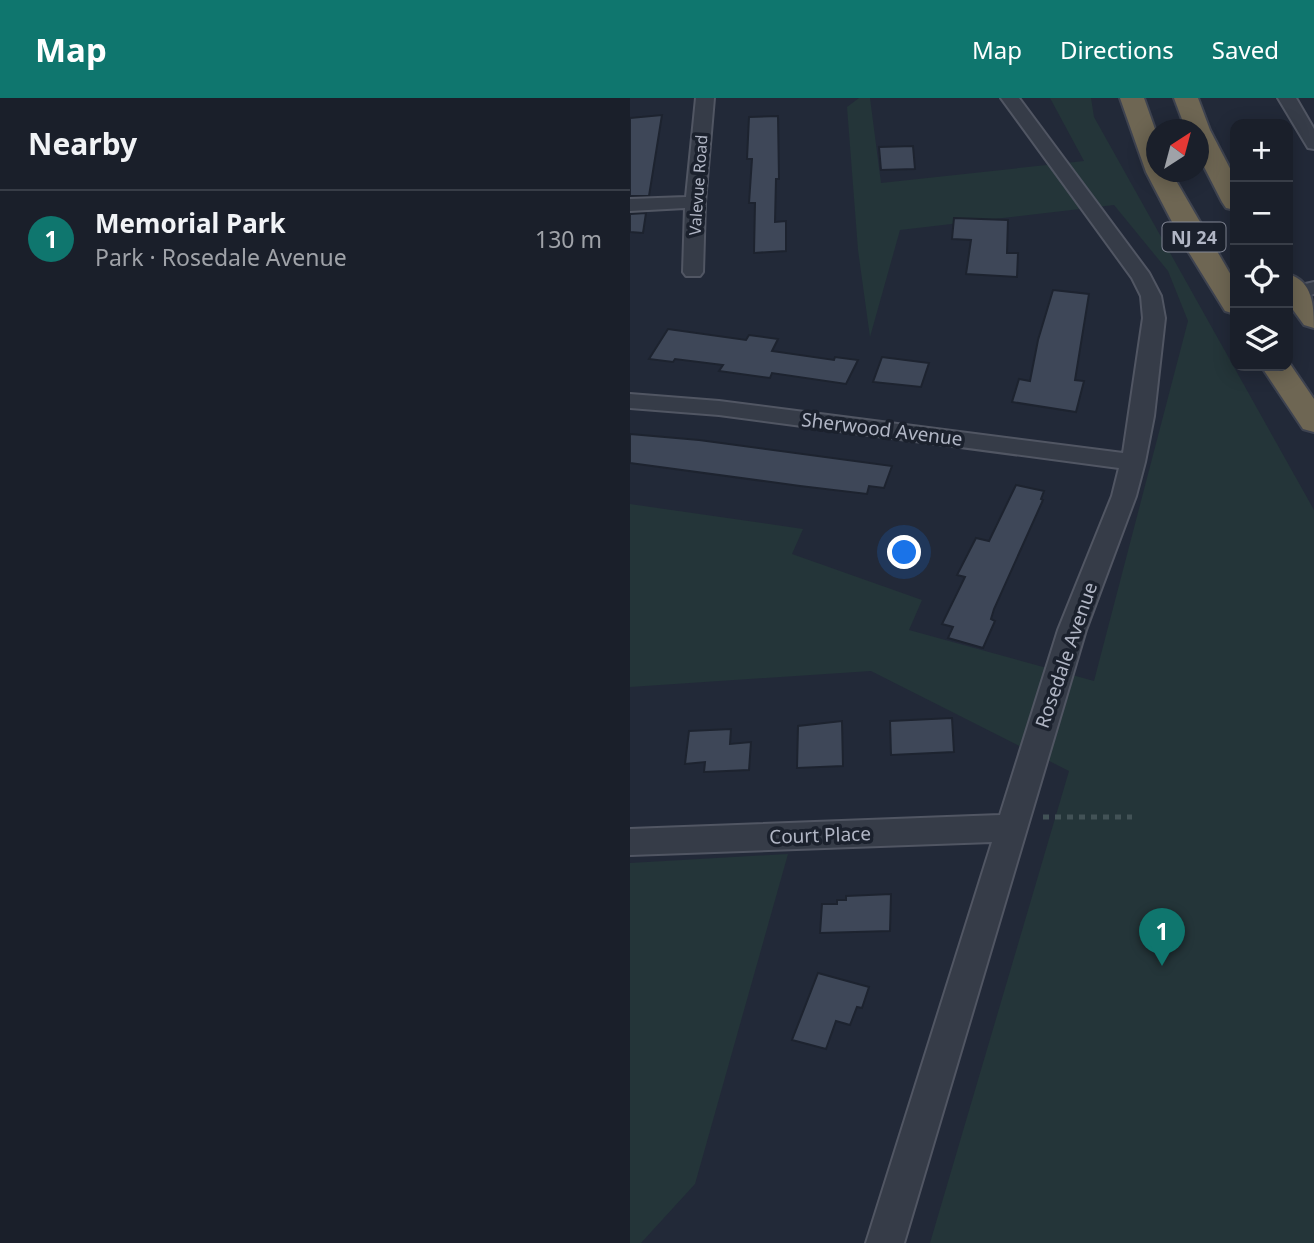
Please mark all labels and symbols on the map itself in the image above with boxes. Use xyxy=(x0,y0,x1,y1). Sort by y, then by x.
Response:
north arrow xyxy=(1146,119,1209,182)
street label: Valevue Road xyxy=(684,134,712,236)
road number: NJ 24 xyxy=(1162,222,1226,252)
street label: Sherwood Avenue xyxy=(800,406,964,452)
your location xyxy=(887,535,921,569)
street label: Rosedale Avenue xyxy=(1029,579,1103,731)
street label: Court Place xyxy=(769,820,871,850)
pin: 1 xyxy=(1139,908,1185,966)

